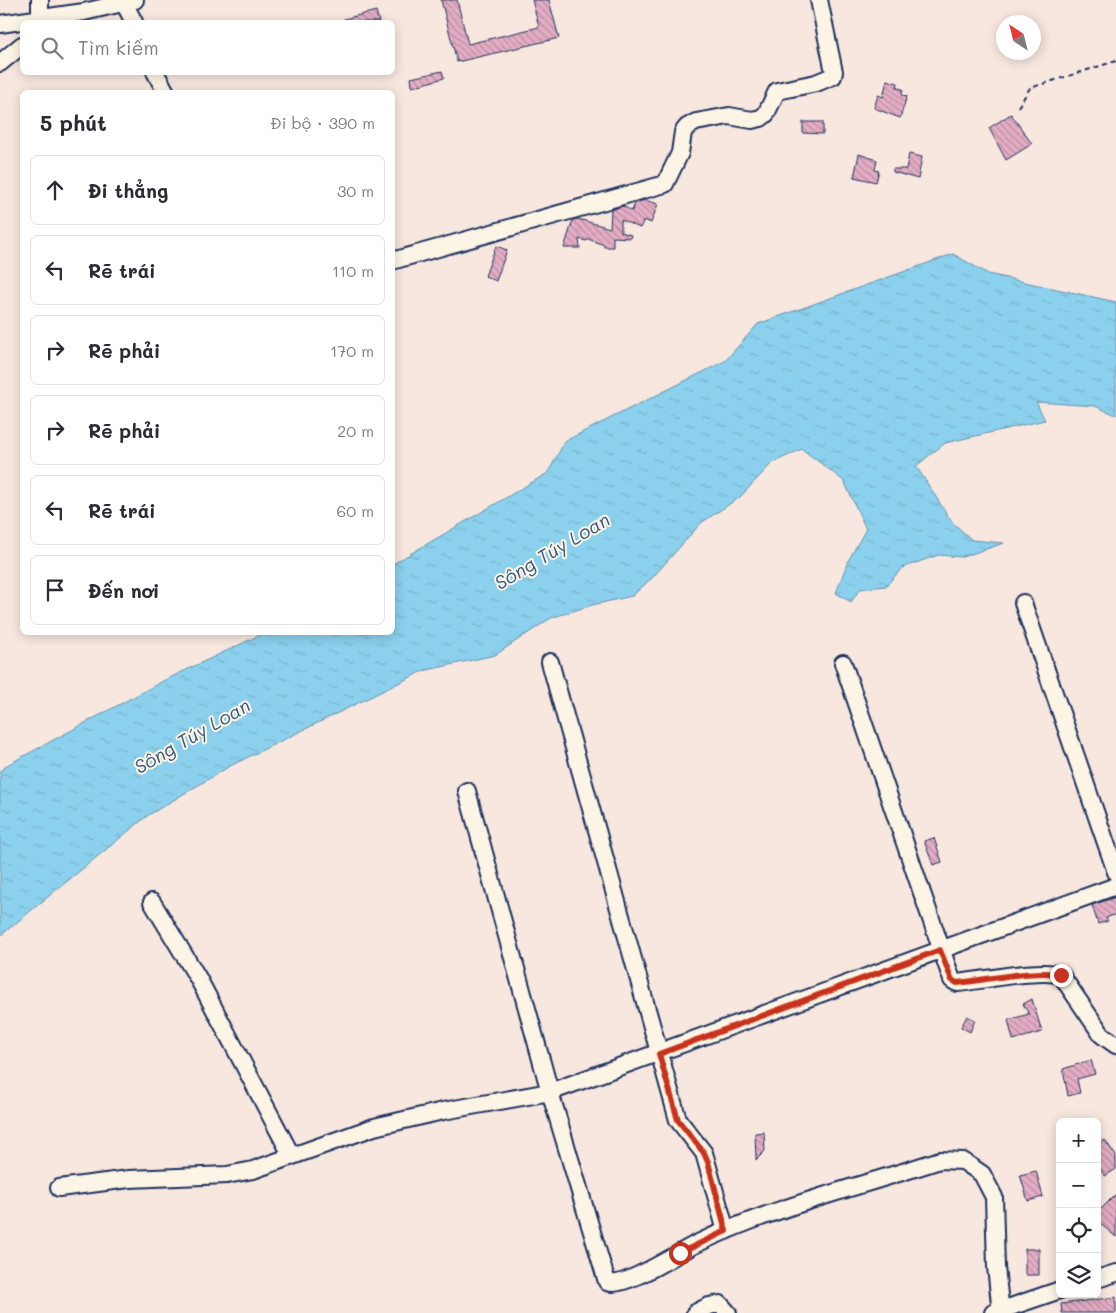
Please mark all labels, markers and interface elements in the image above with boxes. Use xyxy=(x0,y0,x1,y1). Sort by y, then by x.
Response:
north arrow xyxy=(996,15,1041,60)
search box xyxy=(20,20,395,75)
icon: search xyxy=(38,34,66,62)
text: Tìm kiếm xyxy=(78,35,159,60)
text: 5 phút xyxy=(40,109,107,136)
text: Đi bộ · 390 m xyxy=(270,112,375,133)
icon: ahead xyxy=(41,176,69,204)
text: Đi thẳng xyxy=(88,178,168,203)
text: 30 m xyxy=(337,180,374,201)
icon: left xyxy=(41,256,69,284)
text: Rẽ trái xyxy=(88,258,156,283)
text: 110 m xyxy=(332,260,374,281)
icon: right xyxy=(41,336,69,364)
text: Rẽ phải xyxy=(88,338,160,363)
text: 170 m xyxy=(330,340,374,361)
icon: right xyxy=(41,416,69,444)
text: Rẽ phải xyxy=(88,418,160,443)
text: 20 m xyxy=(337,420,374,441)
icon: left xyxy=(41,496,69,524)
text: Rẽ trái xyxy=(88,498,156,523)
text: 60 m xyxy=(337,500,374,521)
water label: Sông Túy Loan xyxy=(490,506,614,595)
icon: arrive xyxy=(41,576,69,604)
text: Đến nơi xyxy=(88,578,160,603)
water label: Sông Túy Loan xyxy=(129,692,254,779)
route end xyxy=(1050,964,1073,987)
map controls xyxy=(1056,1118,1101,1298)
button: + xyxy=(1056,1118,1101,1163)
button: − xyxy=(1056,1163,1101,1208)
button: locate xyxy=(1056,1208,1101,1253)
route start xyxy=(669,1242,692,1265)
button: layers xyxy=(1056,1253,1101,1298)

